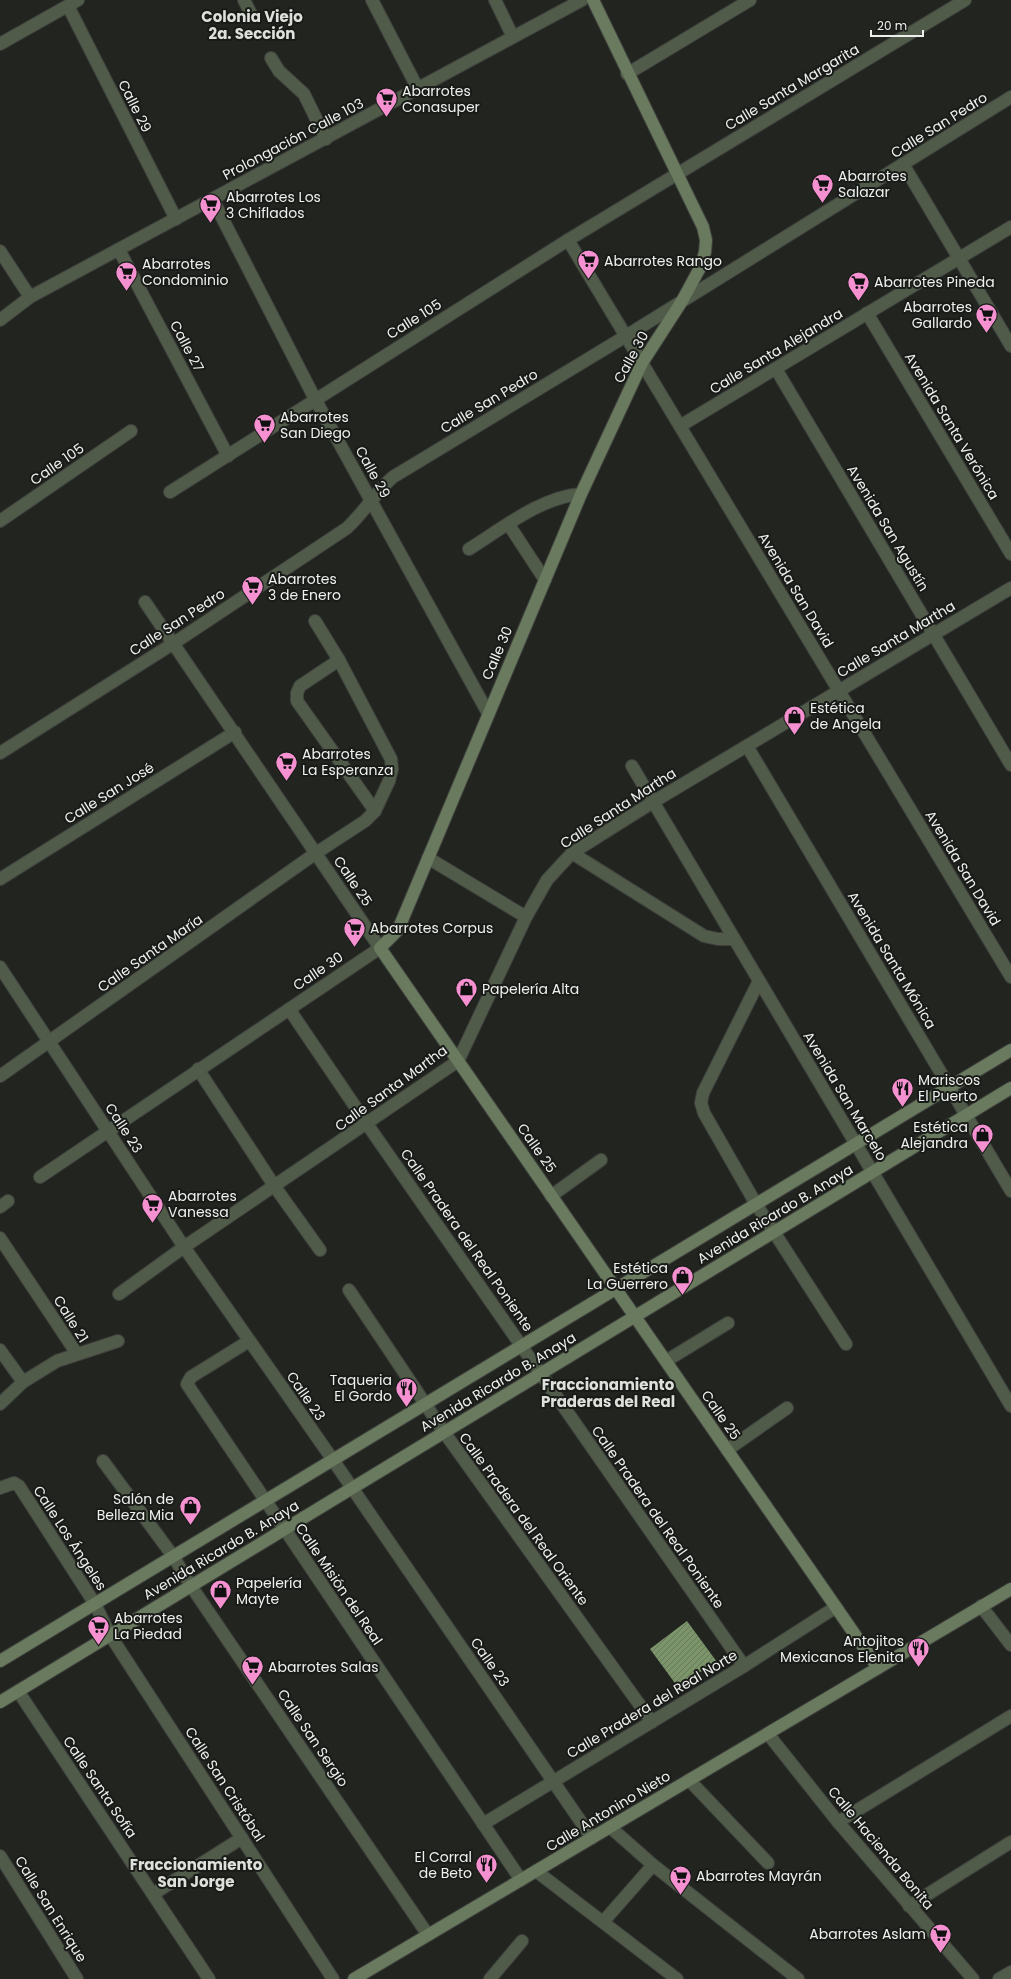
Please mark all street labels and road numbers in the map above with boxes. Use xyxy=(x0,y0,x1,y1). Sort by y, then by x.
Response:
street label: Calle Santa Margarita xyxy=(721,39,863,135)
street label: Calle 29 xyxy=(113,76,157,136)
street label: Calle San Pedro xyxy=(887,87,991,163)
street label: Prolongación Calle 103 xyxy=(219,93,367,185)
street label: Calle 105 xyxy=(383,294,445,344)
street label: Calle Santa Alejandra xyxy=(706,303,846,399)
street label: Calle 27 xyxy=(165,317,209,375)
street label: Calle 30 xyxy=(609,327,653,387)
street label: Avenida Santa Verónica xyxy=(900,349,1004,503)
street label: Calle San Pedro xyxy=(437,364,541,438)
street label: Calle 105 xyxy=(26,438,88,490)
street label: Calle 29 xyxy=(351,442,395,502)
street label: Avenida San Agustín xyxy=(842,461,934,595)
street label: Avenida San David xyxy=(754,528,838,652)
street label: Calle San Pedro xyxy=(125,584,229,660)
street label: Calle Santa Martha xyxy=(833,596,959,682)
street label: Calle 30 xyxy=(477,623,517,683)
street label: Calle San José xyxy=(60,757,158,829)
street label: Calle Santa Martha xyxy=(556,763,680,853)
street label: Avenida San David xyxy=(921,806,1005,930)
street label: Calle 25 xyxy=(329,852,377,910)
street label: Avenida Santa Mónica xyxy=(843,887,941,1033)
street label: Calle Santa María xyxy=(93,909,207,997)
street label: Calle 30 xyxy=(289,947,347,995)
street label: Avenida San Marcelo xyxy=(798,1028,892,1165)
street label: Calle Santa Martha xyxy=(331,1040,451,1136)
street label: Calle 23 xyxy=(100,1099,148,1157)
street label: Calle 25 xyxy=(513,1119,561,1177)
street label: Calle Pradera del Real Poniente xyxy=(396,1145,538,1336)
street label: Avenida Ricardo B. Anaya xyxy=(693,1159,857,1269)
street label: Calle 21 xyxy=(49,1292,93,1346)
street label: Avenida Ricardo B. Anaya xyxy=(416,1327,580,1437)
street label: Calle 23 xyxy=(282,1367,330,1425)
street label: Calle 25 xyxy=(697,1386,745,1444)
street label: Calle Pradera del Real Poniente xyxy=(587,1422,729,1613)
street label: Calle Pradera del Real Oriente xyxy=(454,1429,594,1610)
street label: Calle Los Ángeles xyxy=(28,1482,112,1594)
street label: Avenida Ricardo B. Anaya xyxy=(139,1495,303,1605)
street label: Calle Misión del Real xyxy=(291,1519,387,1649)
street label: Calle 23 xyxy=(466,1633,514,1691)
street label: Calle Pradera del Real Norte xyxy=(563,1645,741,1763)
street label: Calle San Sergio xyxy=(273,1685,353,1791)
street label: Calle San Cristóbal xyxy=(180,1723,270,1845)
street label: Calle Santa Sofía xyxy=(58,1732,142,1842)
street label: Calle Antonino Nieto xyxy=(542,1766,674,1856)
street label: Calle Hacienda Bonita xyxy=(823,1782,939,1914)
street label: Calle San Enrique xyxy=(10,1852,92,1966)

